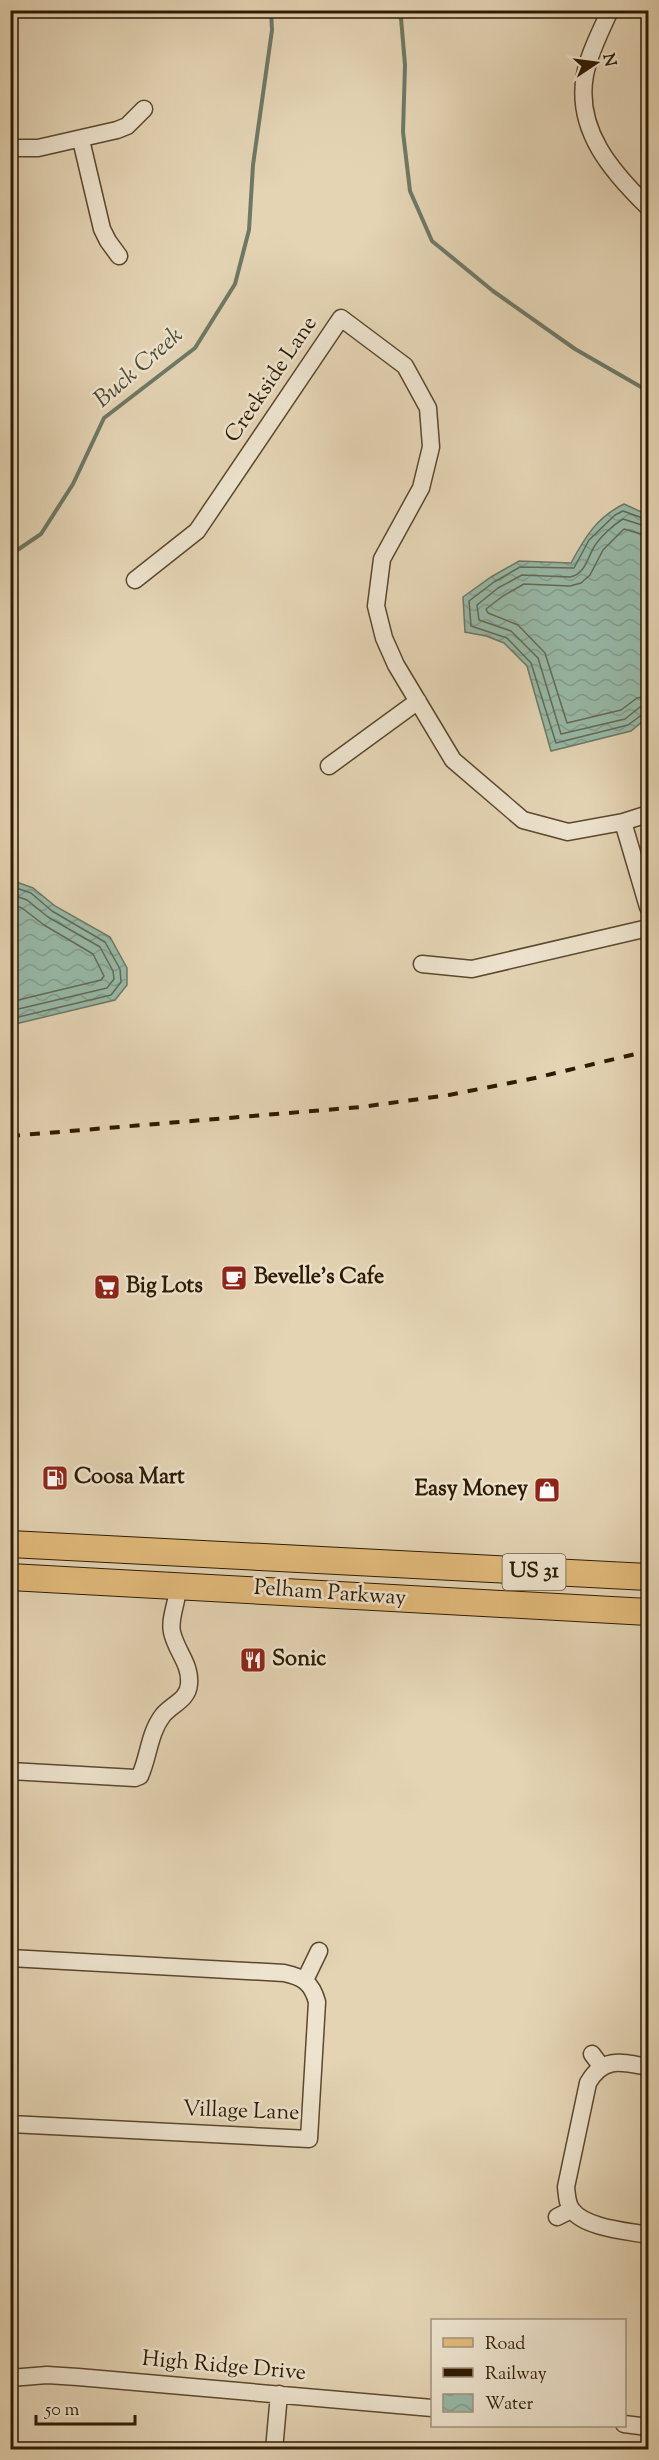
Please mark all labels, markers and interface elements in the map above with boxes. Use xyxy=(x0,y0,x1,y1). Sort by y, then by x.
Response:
north arrow xyxy=(566,33,626,93)
text: N xyxy=(596,51,621,69)
street label: Creekside Lane xyxy=(218,310,326,450)
water label: Buck Creek xyxy=(87,320,191,416)
place label: Bevelle's Cafe xyxy=(254,1262,384,1294)
cafe icon: Bevelle's Cafe xyxy=(219,1263,249,1293)
place label: Big Lots xyxy=(126,1271,203,1303)
supermarket icon: Big Lots xyxy=(92,1272,122,1302)
place label: Coosa Mart xyxy=(74,1462,185,1494)
fuel station icon: Coosa Mart xyxy=(40,1463,70,1493)
place label: Easy Money xyxy=(415,1474,528,1506)
shop icon: Easy Money xyxy=(532,1475,562,1505)
road number: US 31 xyxy=(502,1554,566,1590)
street label: Pelham Parkway xyxy=(253,1573,407,1615)
place label: Sonic xyxy=(272,1644,326,1676)
restaurant icon: Sonic xyxy=(238,1645,268,1675)
street label: Village Lane xyxy=(182,2094,300,2130)
legend xyxy=(431,2319,626,2427)
text: Road xyxy=(485,2332,525,2358)
street label: High Ridge Drive xyxy=(141,2344,307,2390)
text: Railway xyxy=(485,2362,547,2388)
scale bar xyxy=(36,2388,135,2426)
text: Water xyxy=(485,2392,534,2418)
text: 50 m xyxy=(44,2398,80,2424)

